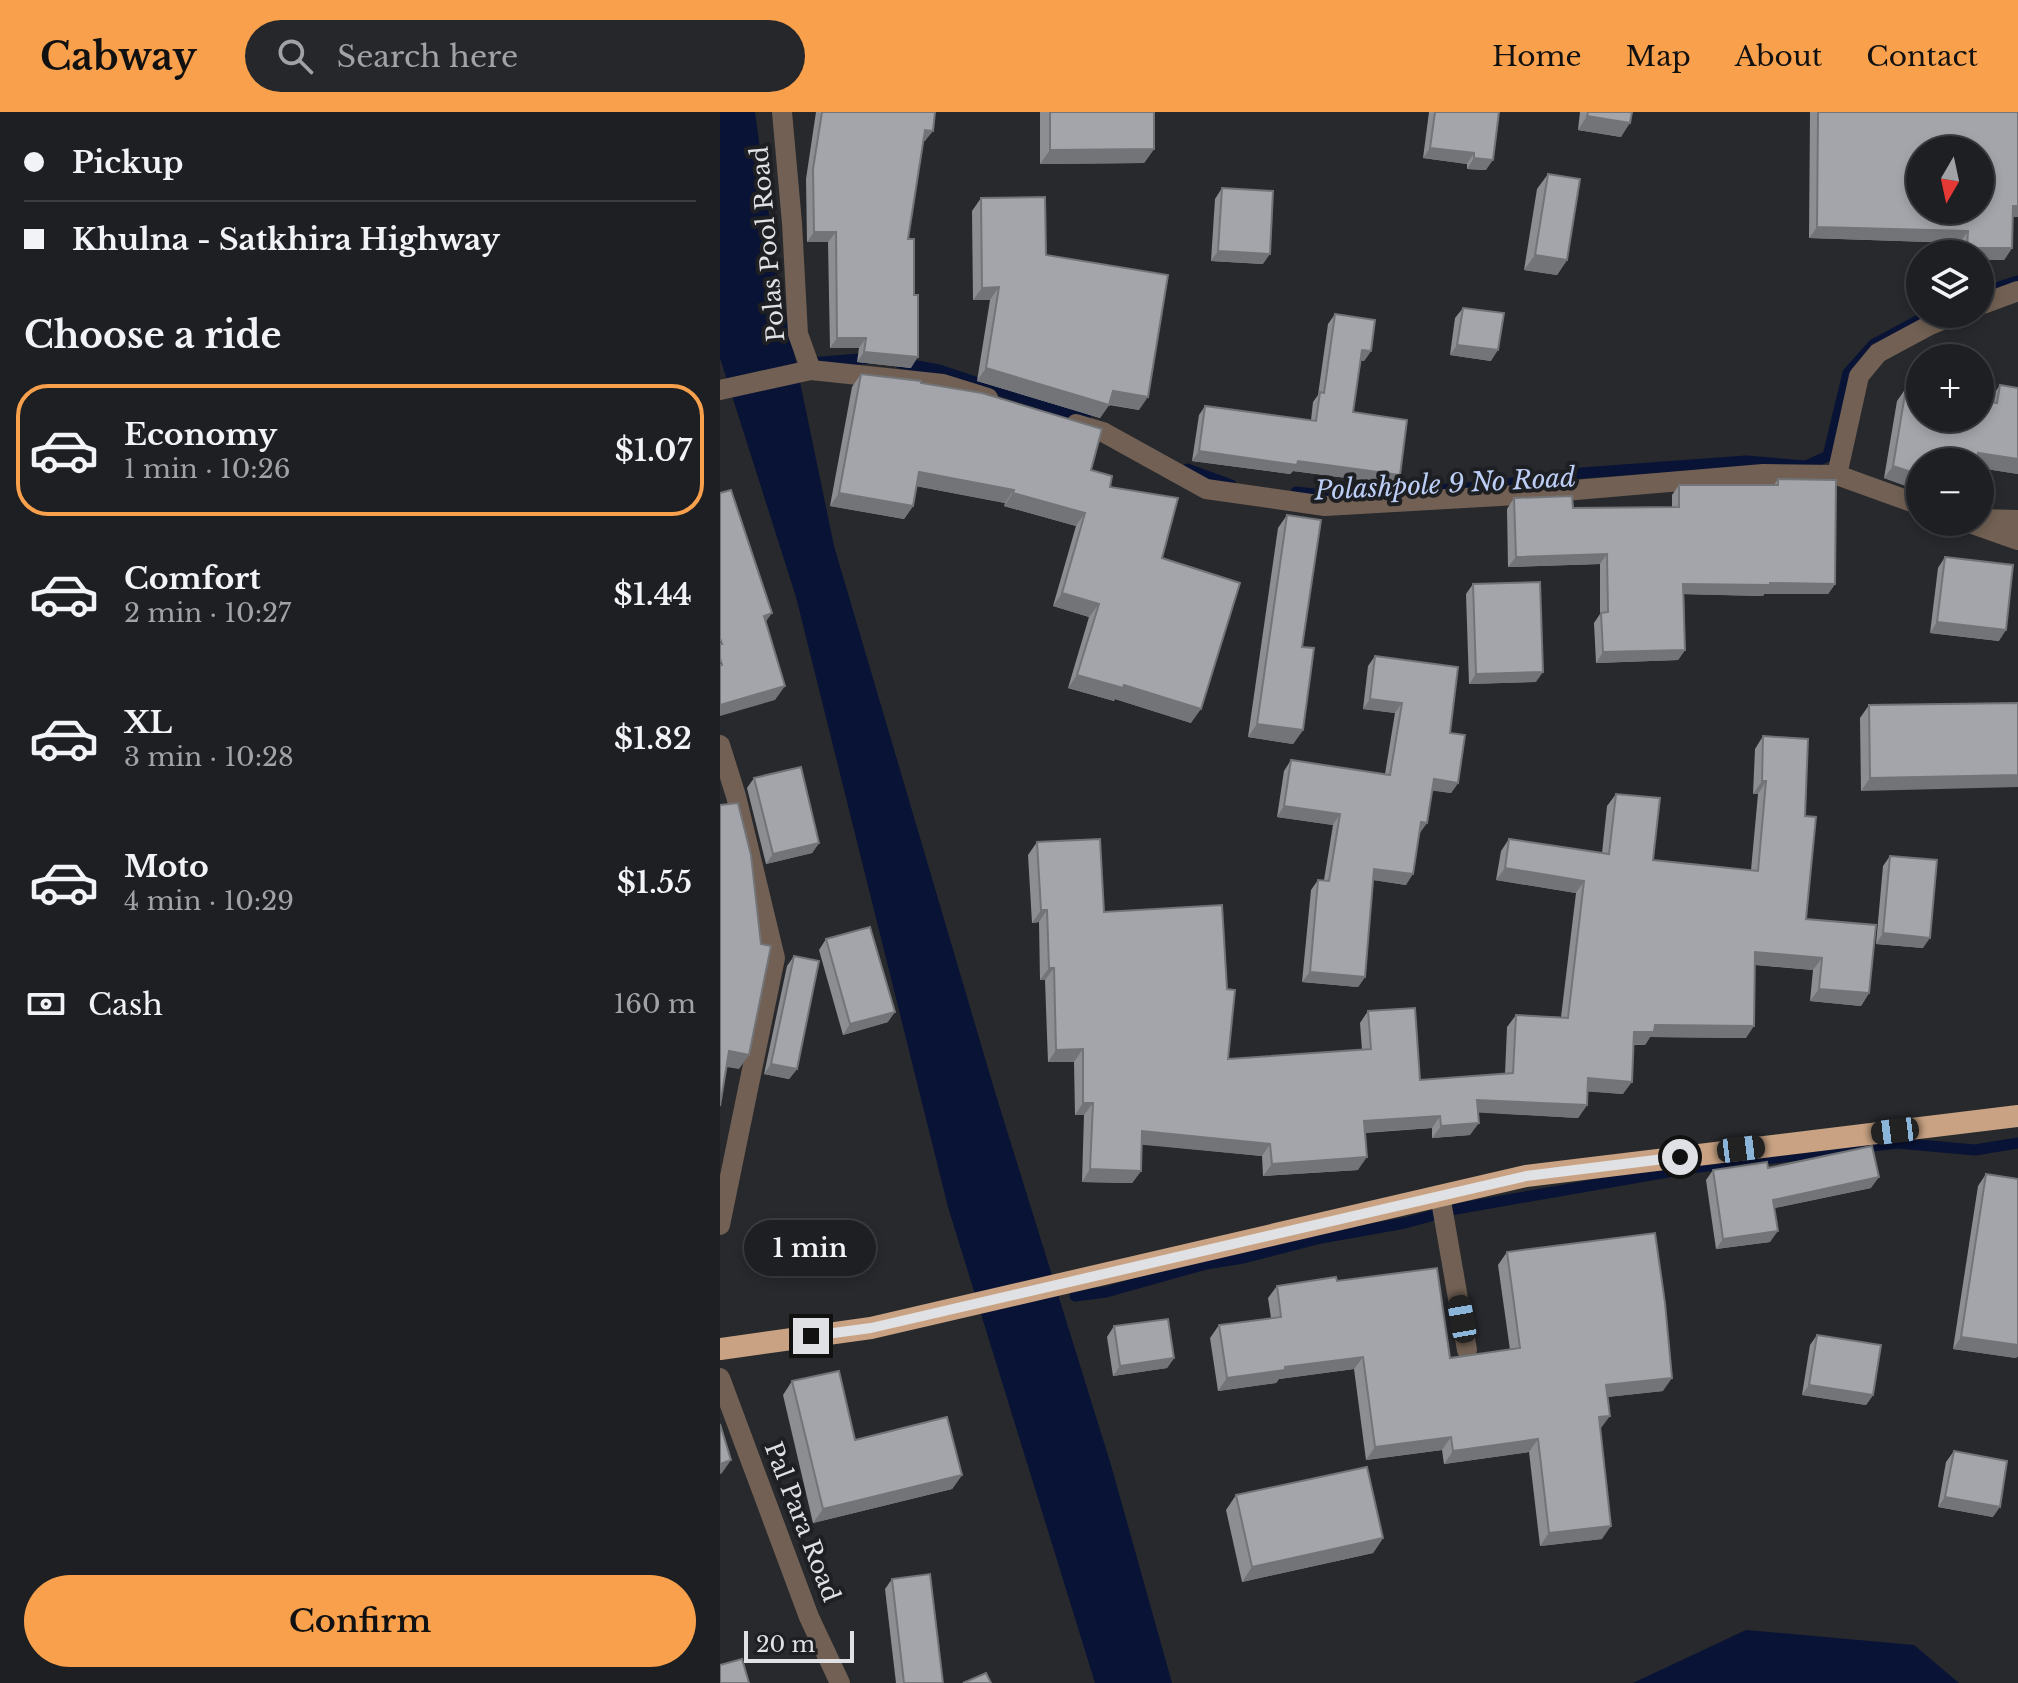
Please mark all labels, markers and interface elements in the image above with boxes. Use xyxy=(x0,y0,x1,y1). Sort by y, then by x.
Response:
search box xyxy=(245,20,805,92)
text: Cabway xyxy=(40,33,197,80)
icon: search xyxy=(273,34,317,78)
text: Search here xyxy=(337,38,518,75)
text: Home xyxy=(1492,39,1582,74)
text: Map xyxy=(1626,39,1691,74)
text: About xyxy=(1735,39,1822,74)
text: Contact xyxy=(1866,39,1978,74)
north arrow xyxy=(1906,136,1994,224)
map controls xyxy=(1906,136,1994,536)
text: Pickup xyxy=(72,144,183,181)
street label: Polas Pool Road xyxy=(745,145,790,343)
text: Khulna - Satkhira Highway xyxy=(72,221,500,258)
button: layers xyxy=(1906,240,1994,328)
text: Choose a ride xyxy=(24,313,281,358)
button: + xyxy=(1906,344,1994,432)
icon: car xyxy=(28,414,100,486)
text: Economy xyxy=(124,416,277,453)
text: $1.07 xyxy=(615,432,692,469)
button: − xyxy=(1906,448,1994,536)
text: 1 min · 10:26 xyxy=(124,453,290,485)
water label: Polashpole 9 No Road xyxy=(1313,461,1577,507)
icon: car xyxy=(28,558,100,630)
text: Comfort xyxy=(124,560,261,597)
text: $1.44 xyxy=(614,576,692,613)
text: 2 min · 10:27 xyxy=(124,597,291,629)
icon: car xyxy=(28,702,100,774)
text: XL xyxy=(124,704,172,741)
text: $1.82 xyxy=(614,720,692,757)
text: 3 min · 10:28 xyxy=(124,741,294,773)
icon: car xyxy=(28,846,100,918)
text: Moto xyxy=(124,848,209,885)
text: $1.55 xyxy=(617,864,692,901)
text: 4 min · 10:29 xyxy=(124,885,294,917)
icon: cash xyxy=(24,982,68,1026)
text: Cash xyxy=(88,986,163,1023)
text: 160 m xyxy=(614,988,696,1020)
car xyxy=(1870,1116,1920,1146)
car xyxy=(1716,1134,1766,1164)
route start xyxy=(1662,1139,1698,1175)
callout: 1 min xyxy=(745,1220,877,1276)
text: 1 min xyxy=(773,1232,847,1264)
car xyxy=(1446,1293,1478,1345)
route end xyxy=(793,1318,829,1354)
street label: Pal Para Road xyxy=(759,1438,846,1606)
button: Confirm xyxy=(24,1575,696,1667)
scale bar xyxy=(744,1627,854,1663)
text: 20 m xyxy=(756,1631,815,1658)

